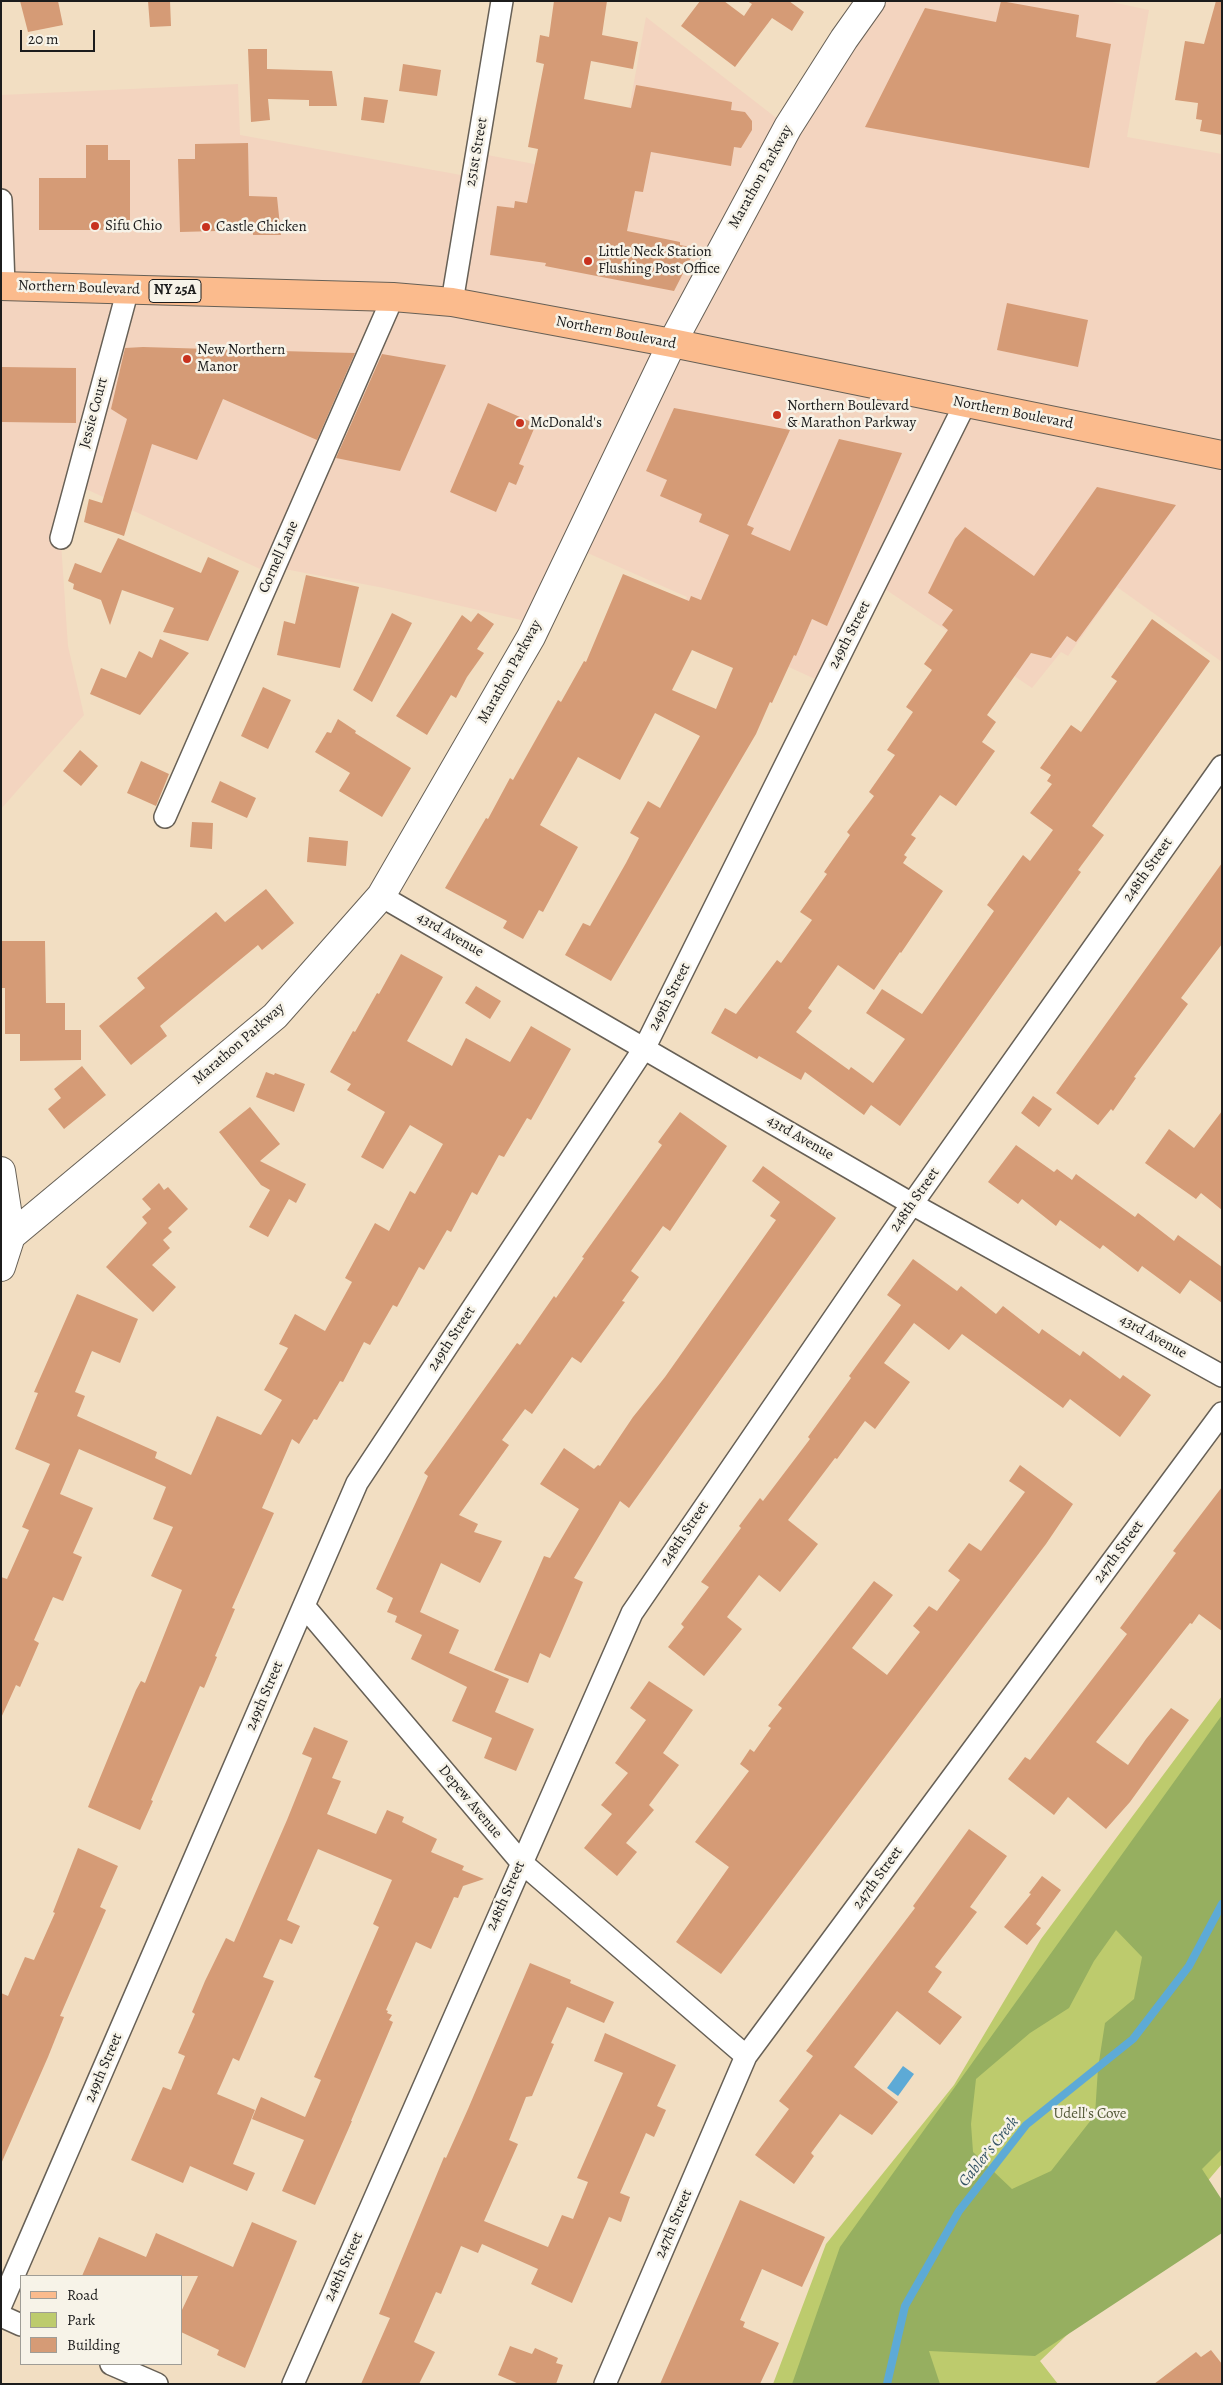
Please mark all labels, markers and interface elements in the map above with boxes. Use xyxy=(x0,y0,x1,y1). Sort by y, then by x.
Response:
scale bar xyxy=(22,20,98,52)
text: 20 m xyxy=(28,29,59,49)
street label: 251st Street xyxy=(462,116,492,188)
street label: Marathon Parkway xyxy=(725,122,797,232)
place label: Sifu Chio xyxy=(105,217,162,235)
place label: Castle Chicken xyxy=(216,218,307,236)
marker: Sifu Chio xyxy=(89,220,101,232)
marker: Castle Chicken xyxy=(200,221,212,233)
place label: Little Neck Station Flushing Post Office xyxy=(598,243,720,278)
marker: Little Neck Station Flushing Post Office xyxy=(582,255,594,267)
street label: Northern Boulevard xyxy=(18,277,140,299)
road number: NY 25A xyxy=(149,280,201,302)
street label: Northern Boulevard xyxy=(554,313,678,353)
place label: New Northern Manor xyxy=(197,341,285,376)
marker: New Northern Manor xyxy=(181,353,193,365)
street label: Jessie Court xyxy=(76,376,112,450)
street label: Northern Boulevard xyxy=(951,393,1075,433)
place label: Northern Boulevard & Marathon Parkway xyxy=(787,397,916,432)
marker: Northern Boulevard & Marathon Parkway xyxy=(771,409,783,421)
place label: McDonald's xyxy=(530,414,602,432)
marker: McDonald's xyxy=(514,417,526,429)
street label: Cornell Lane xyxy=(255,518,303,596)
street label: 249th Street xyxy=(825,598,875,672)
street label: Marathon Parkway xyxy=(474,617,546,727)
street label: 248th Street xyxy=(1119,835,1177,905)
street label: 43rd Avenue xyxy=(413,909,487,961)
street label: 249th Street xyxy=(645,960,695,1034)
street label: Marathon Parkway xyxy=(189,999,289,1089)
street label: 43rd Avenue xyxy=(763,1112,837,1164)
street label: 248th Street xyxy=(886,1165,944,1235)
street label: 249th Street xyxy=(424,1303,480,1375)
street label: 43rd Avenue xyxy=(1116,1311,1190,1363)
street label: 248th Street xyxy=(657,1498,713,1570)
street label: 247th Street xyxy=(1090,1517,1148,1587)
street label: 249th Street xyxy=(242,1659,288,1733)
street label: Depew Avenue xyxy=(434,1762,506,1842)
street label: 247th Street xyxy=(849,1843,907,1913)
street label: 248th Street xyxy=(483,1859,529,1933)
street label: 249th Street xyxy=(81,2031,127,2105)
park label: Udell's Cove xyxy=(1054,2105,1126,2123)
water label: Gabler’s Creek xyxy=(955,2113,1023,2191)
street label: 247th Street xyxy=(651,2187,697,2261)
street label: 248th Street xyxy=(321,2230,367,2304)
legend xyxy=(20,2275,182,2365)
text: Road xyxy=(67,2285,98,2305)
text: Park xyxy=(67,2310,95,2330)
text: Building xyxy=(67,2335,120,2355)

